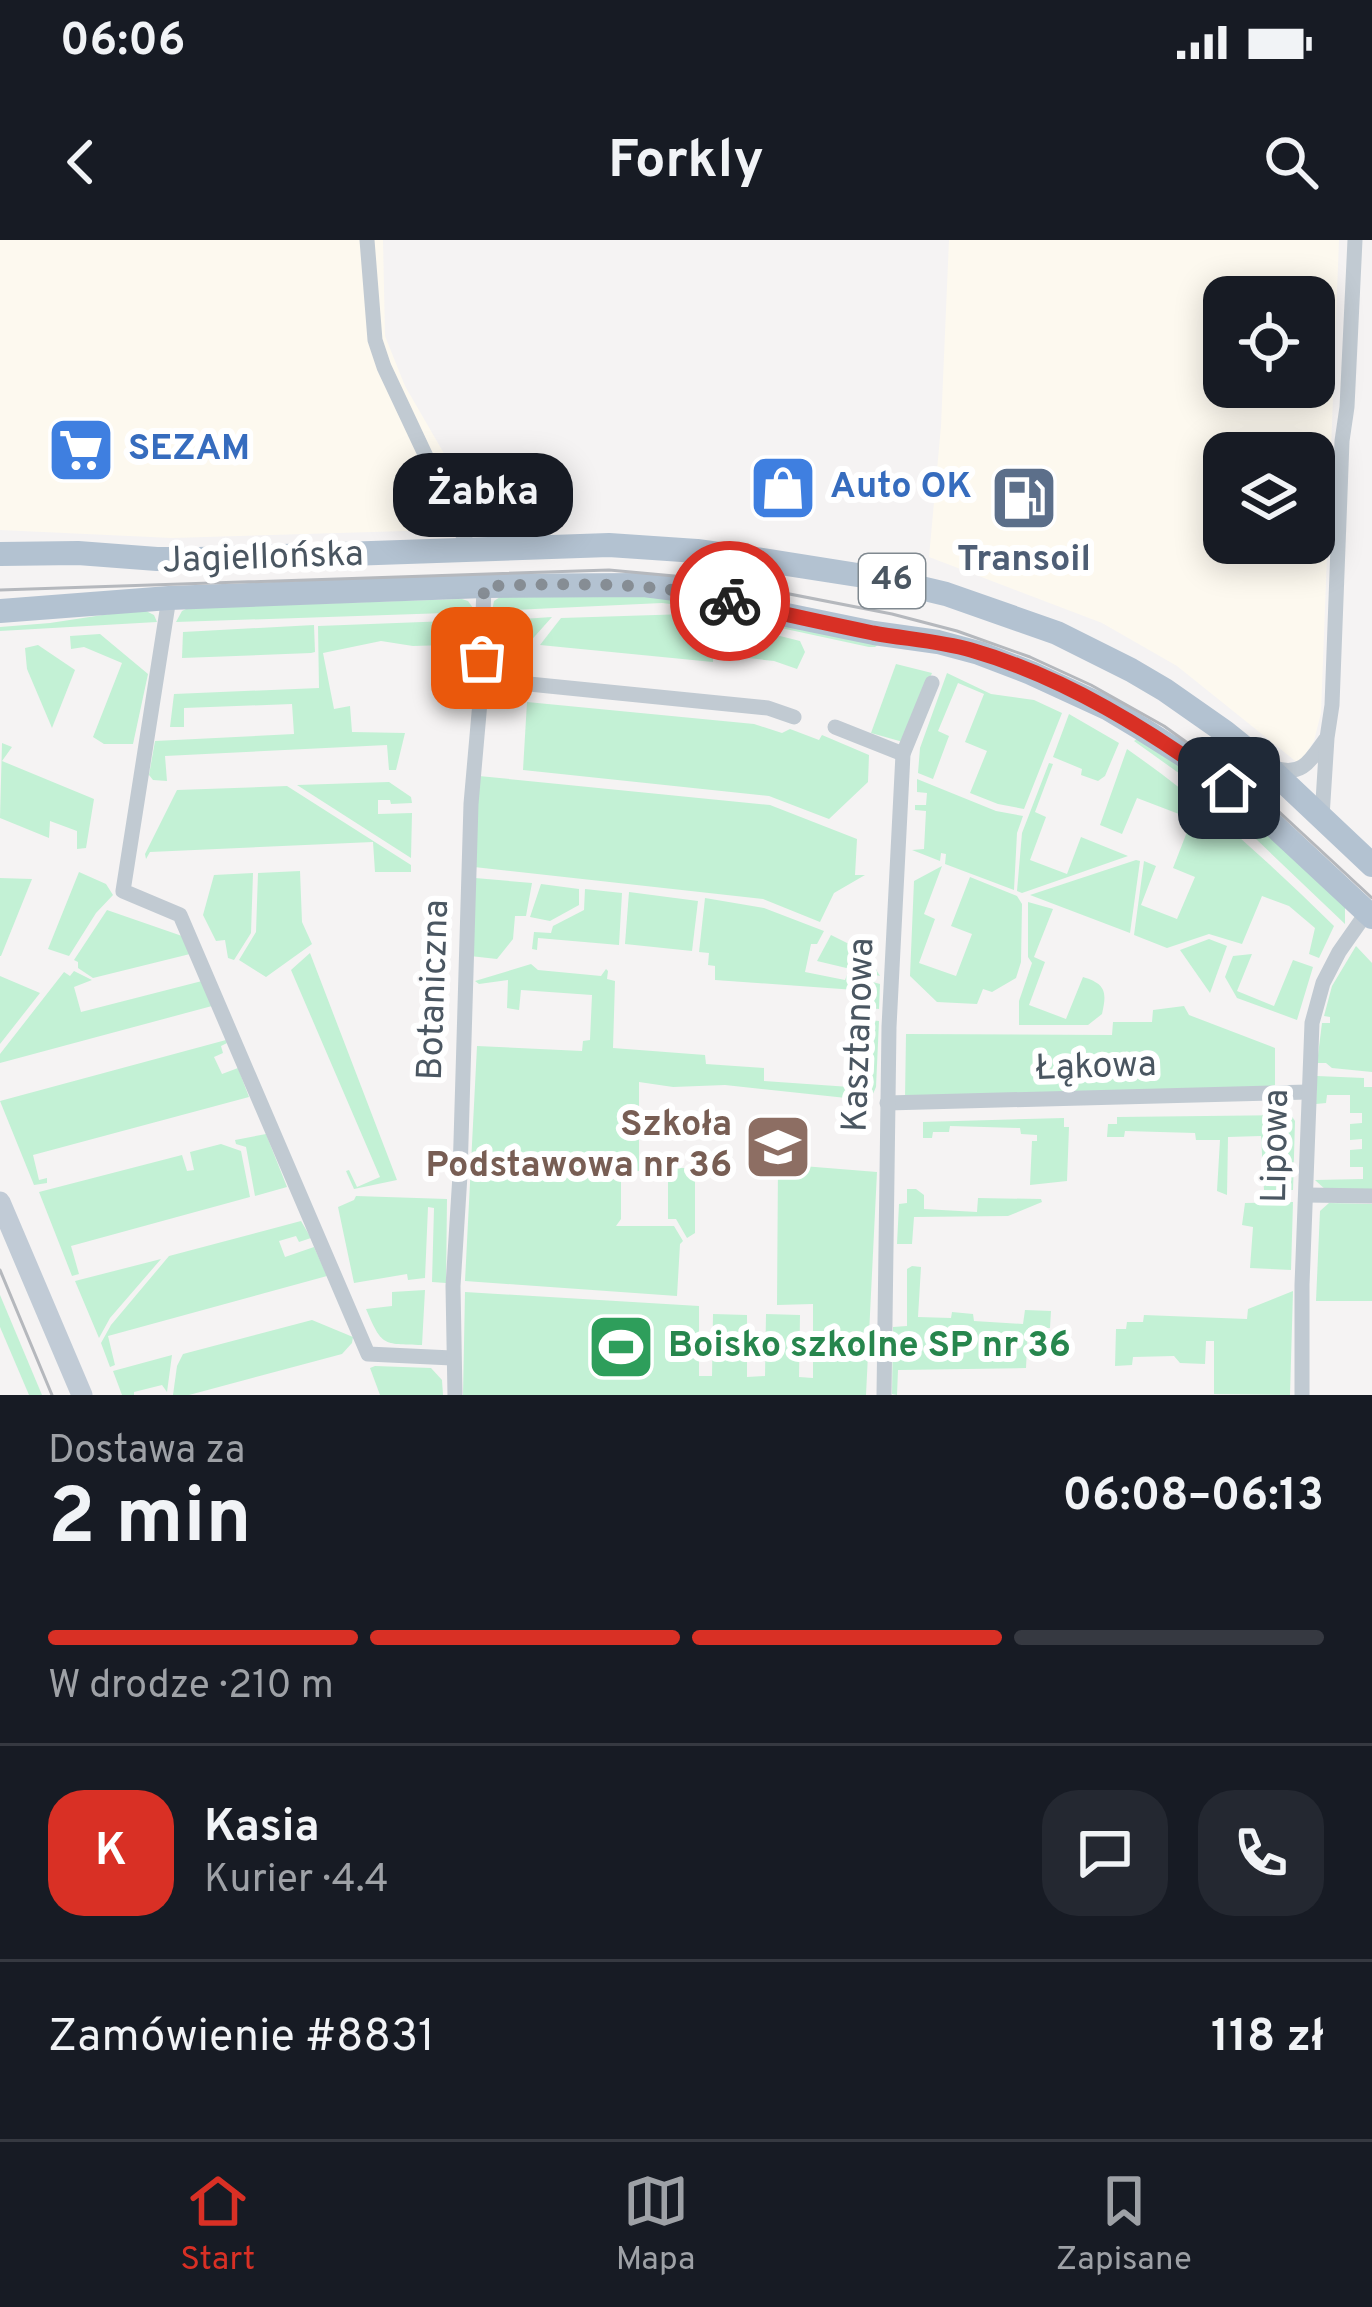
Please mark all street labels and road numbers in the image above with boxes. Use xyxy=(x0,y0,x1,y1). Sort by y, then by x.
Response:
street label: Jagiellońska xyxy=(162,532,364,586)
road number: 46 xyxy=(859,554,925,608)
street label: Botaniczna xyxy=(409,899,461,1081)
street label: Kasztanowa xyxy=(834,937,886,1133)
street label: Łąkowa xyxy=(1035,1043,1157,1093)
street label: Lipowa xyxy=(1253,1088,1301,1204)

